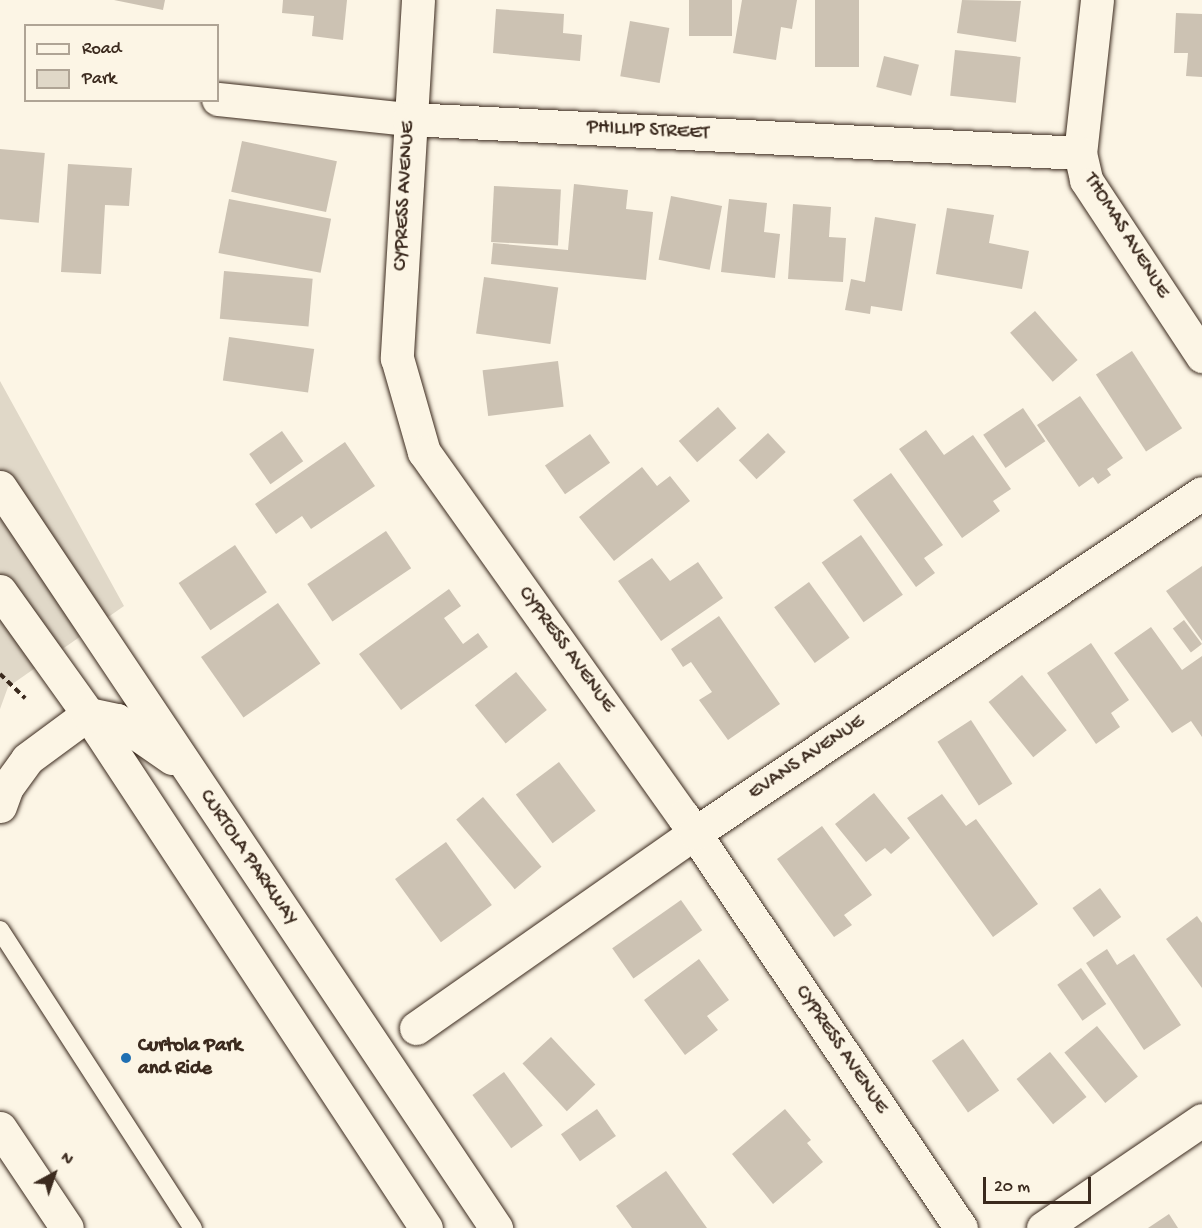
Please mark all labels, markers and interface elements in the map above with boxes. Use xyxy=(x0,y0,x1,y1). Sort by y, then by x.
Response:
legend xyxy=(24,24,219,102)
text: Road xyxy=(82,39,121,60)
text: Park xyxy=(82,69,116,90)
street label: PHILLIP STREET xyxy=(586,116,710,146)
street label: CYPRESS AVENUE xyxy=(389,121,421,271)
street label: THOMAS AVENUE xyxy=(1078,169,1174,303)
street label: CYPRESS AVENUE xyxy=(512,582,620,718)
street label: EVANS AVENUE xyxy=(744,710,870,806)
street label: CURTOLA PARKWAY xyxy=(194,785,302,931)
street label: CYPRESS AVENUE xyxy=(789,981,893,1119)
place label: Curtola Park and Ride xyxy=(138,1034,242,1081)
marker: Curtola Park and Ride xyxy=(119,1051,133,1065)
north arrow xyxy=(24,1144,84,1204)
text: N xyxy=(56,1149,76,1170)
scale bar xyxy=(986,1165,1094,1203)
text: 20 m xyxy=(994,1177,1030,1198)

